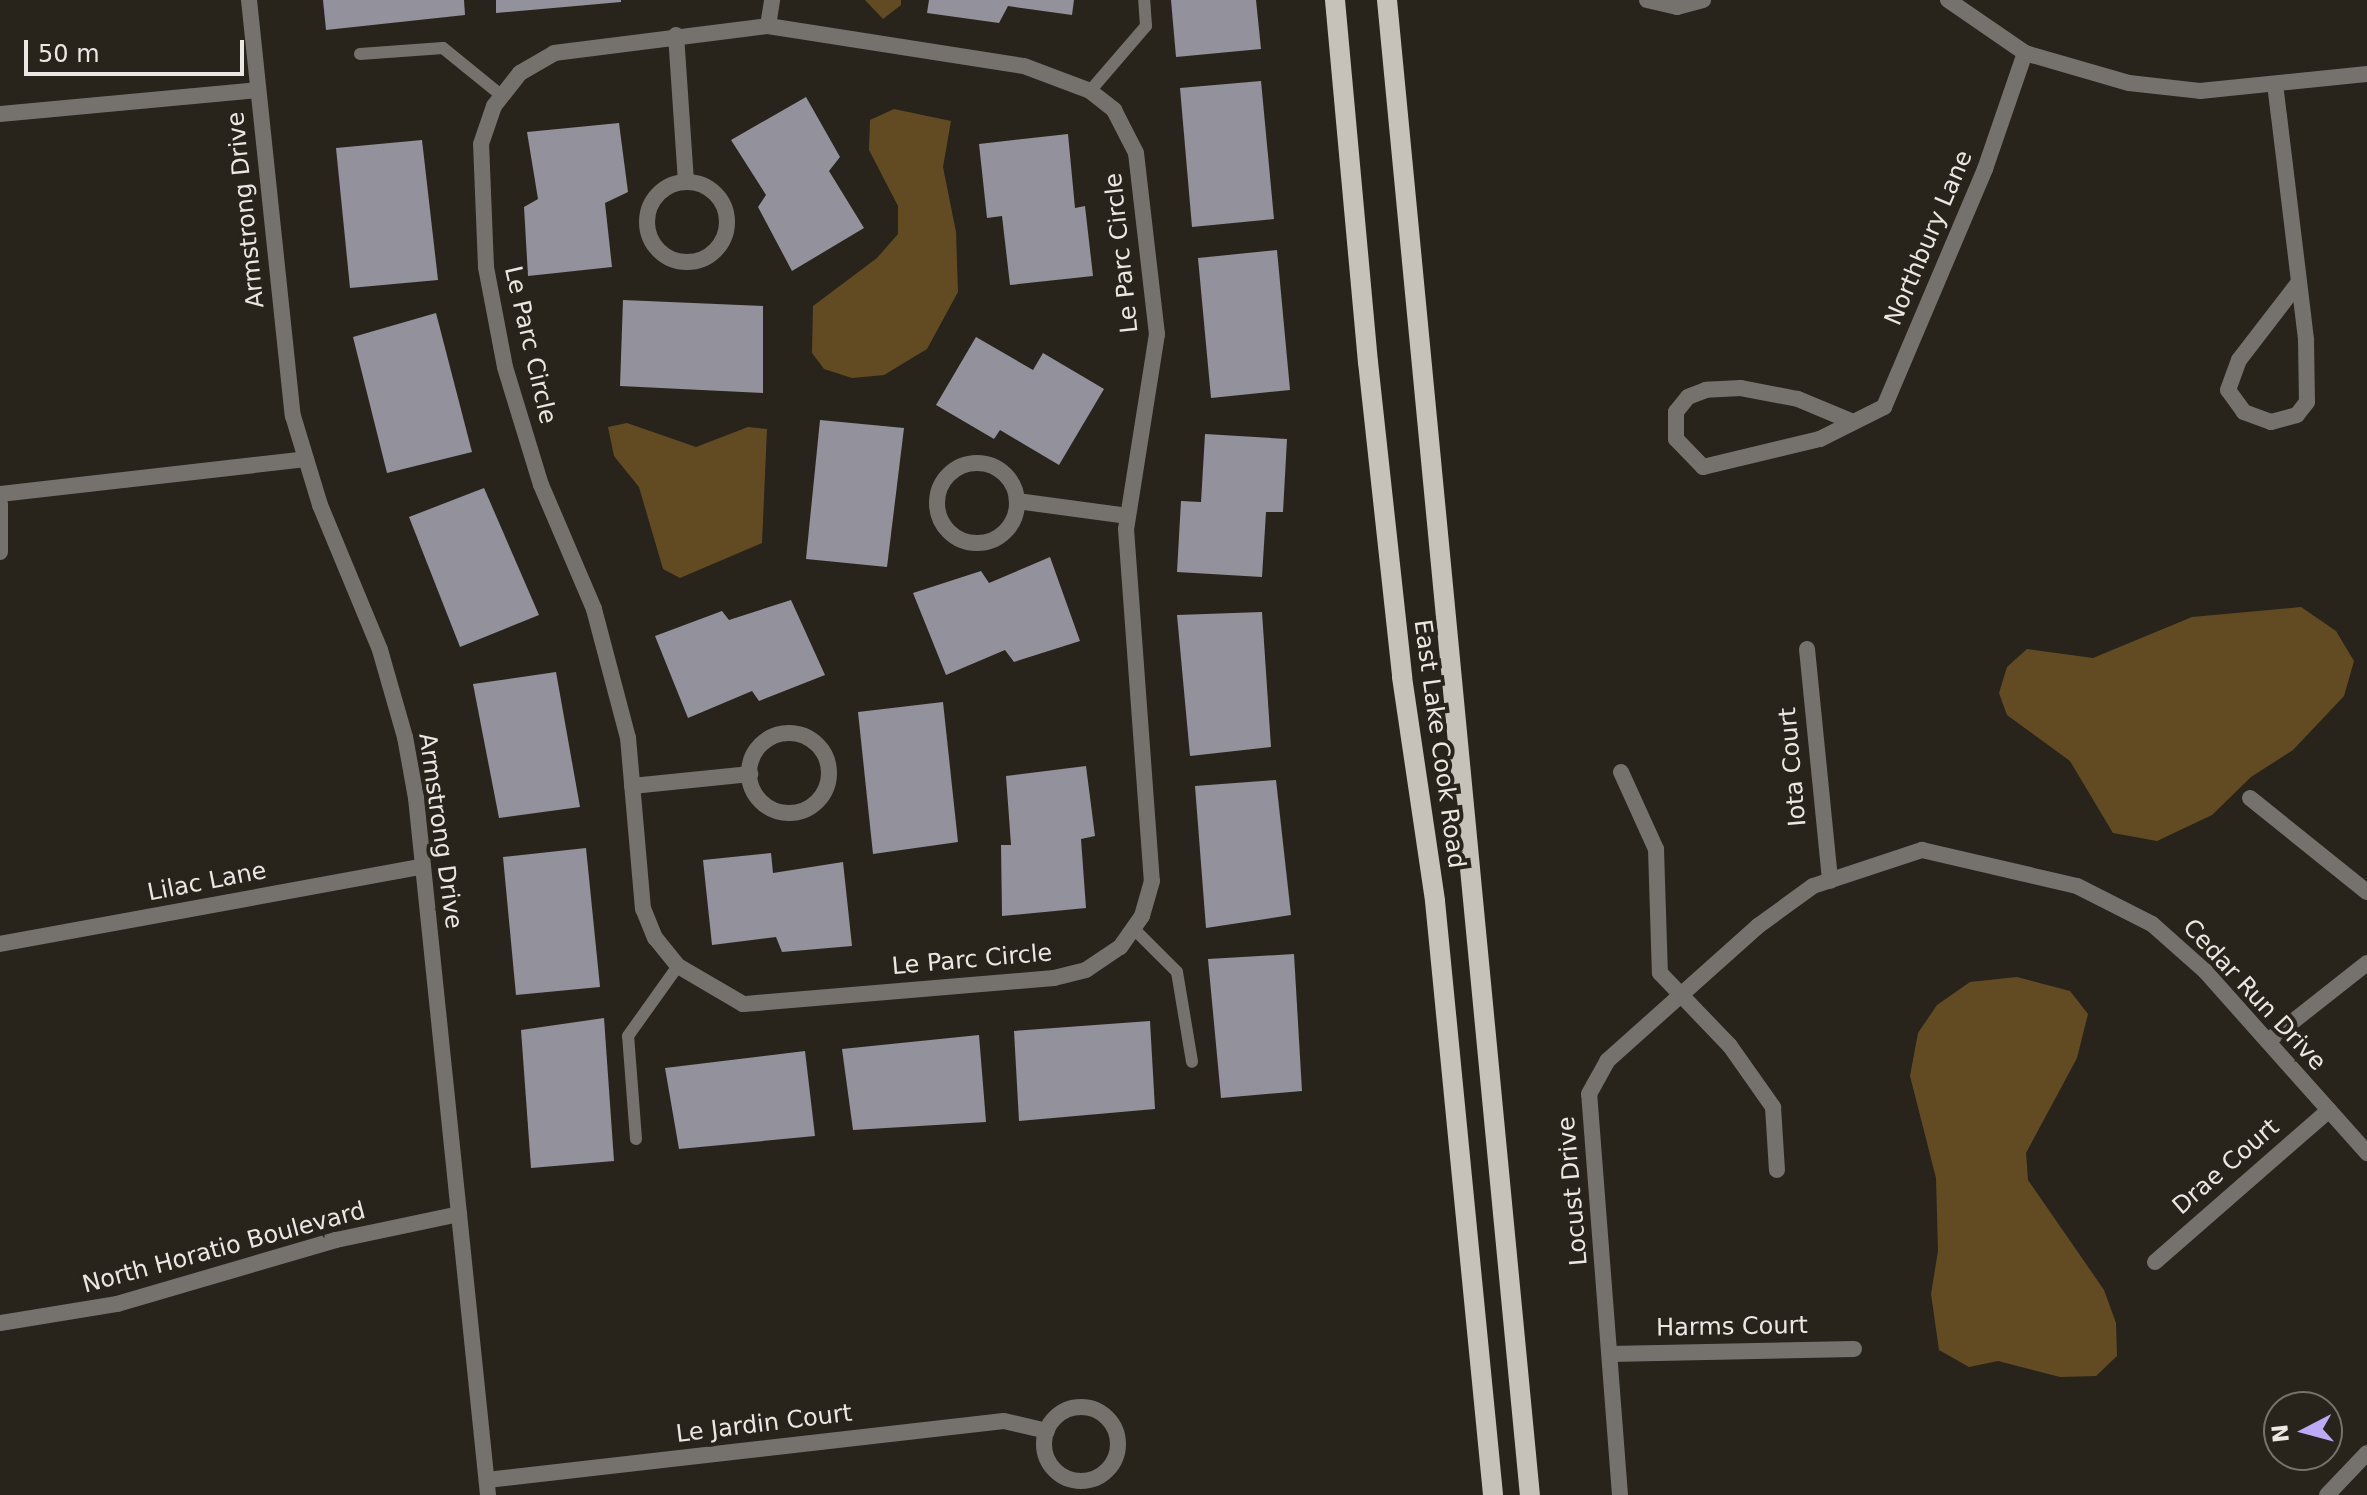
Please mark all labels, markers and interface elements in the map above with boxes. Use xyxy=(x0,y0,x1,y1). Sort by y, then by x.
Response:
scale bar xyxy=(28,24,248,74)
text: 50 m xyxy=(38,40,100,68)
street label: Armstrong Drive xyxy=(221,110,271,310)
street label: Northbury Lane xyxy=(1879,146,1979,330)
street label: Le Parc Circle xyxy=(1099,171,1145,335)
street label: Le Parc Circle xyxy=(498,263,562,427)
street label: East Lake Cook Road xyxy=(1407,618,1471,870)
street label: Iota Court xyxy=(1773,706,1813,828)
street label: Armstrong Drive xyxy=(412,731,468,931)
street label: Lilac Lane xyxy=(145,856,269,908)
street label: Cedar Run Drive xyxy=(2176,913,2332,1077)
street label: Le Parc Circle xyxy=(891,939,1053,981)
street label: Drae Court xyxy=(2167,1113,2285,1221)
street label: Locust Drive xyxy=(1552,1115,1594,1267)
street label: North Horatio Boulevard xyxy=(79,1196,369,1300)
street label: Harms Court xyxy=(1656,1311,1808,1343)
north arrow xyxy=(2263,1391,2343,1471)
street label: Le Jardin Court xyxy=(674,1399,854,1449)
text: N xyxy=(2267,1423,2294,1444)

